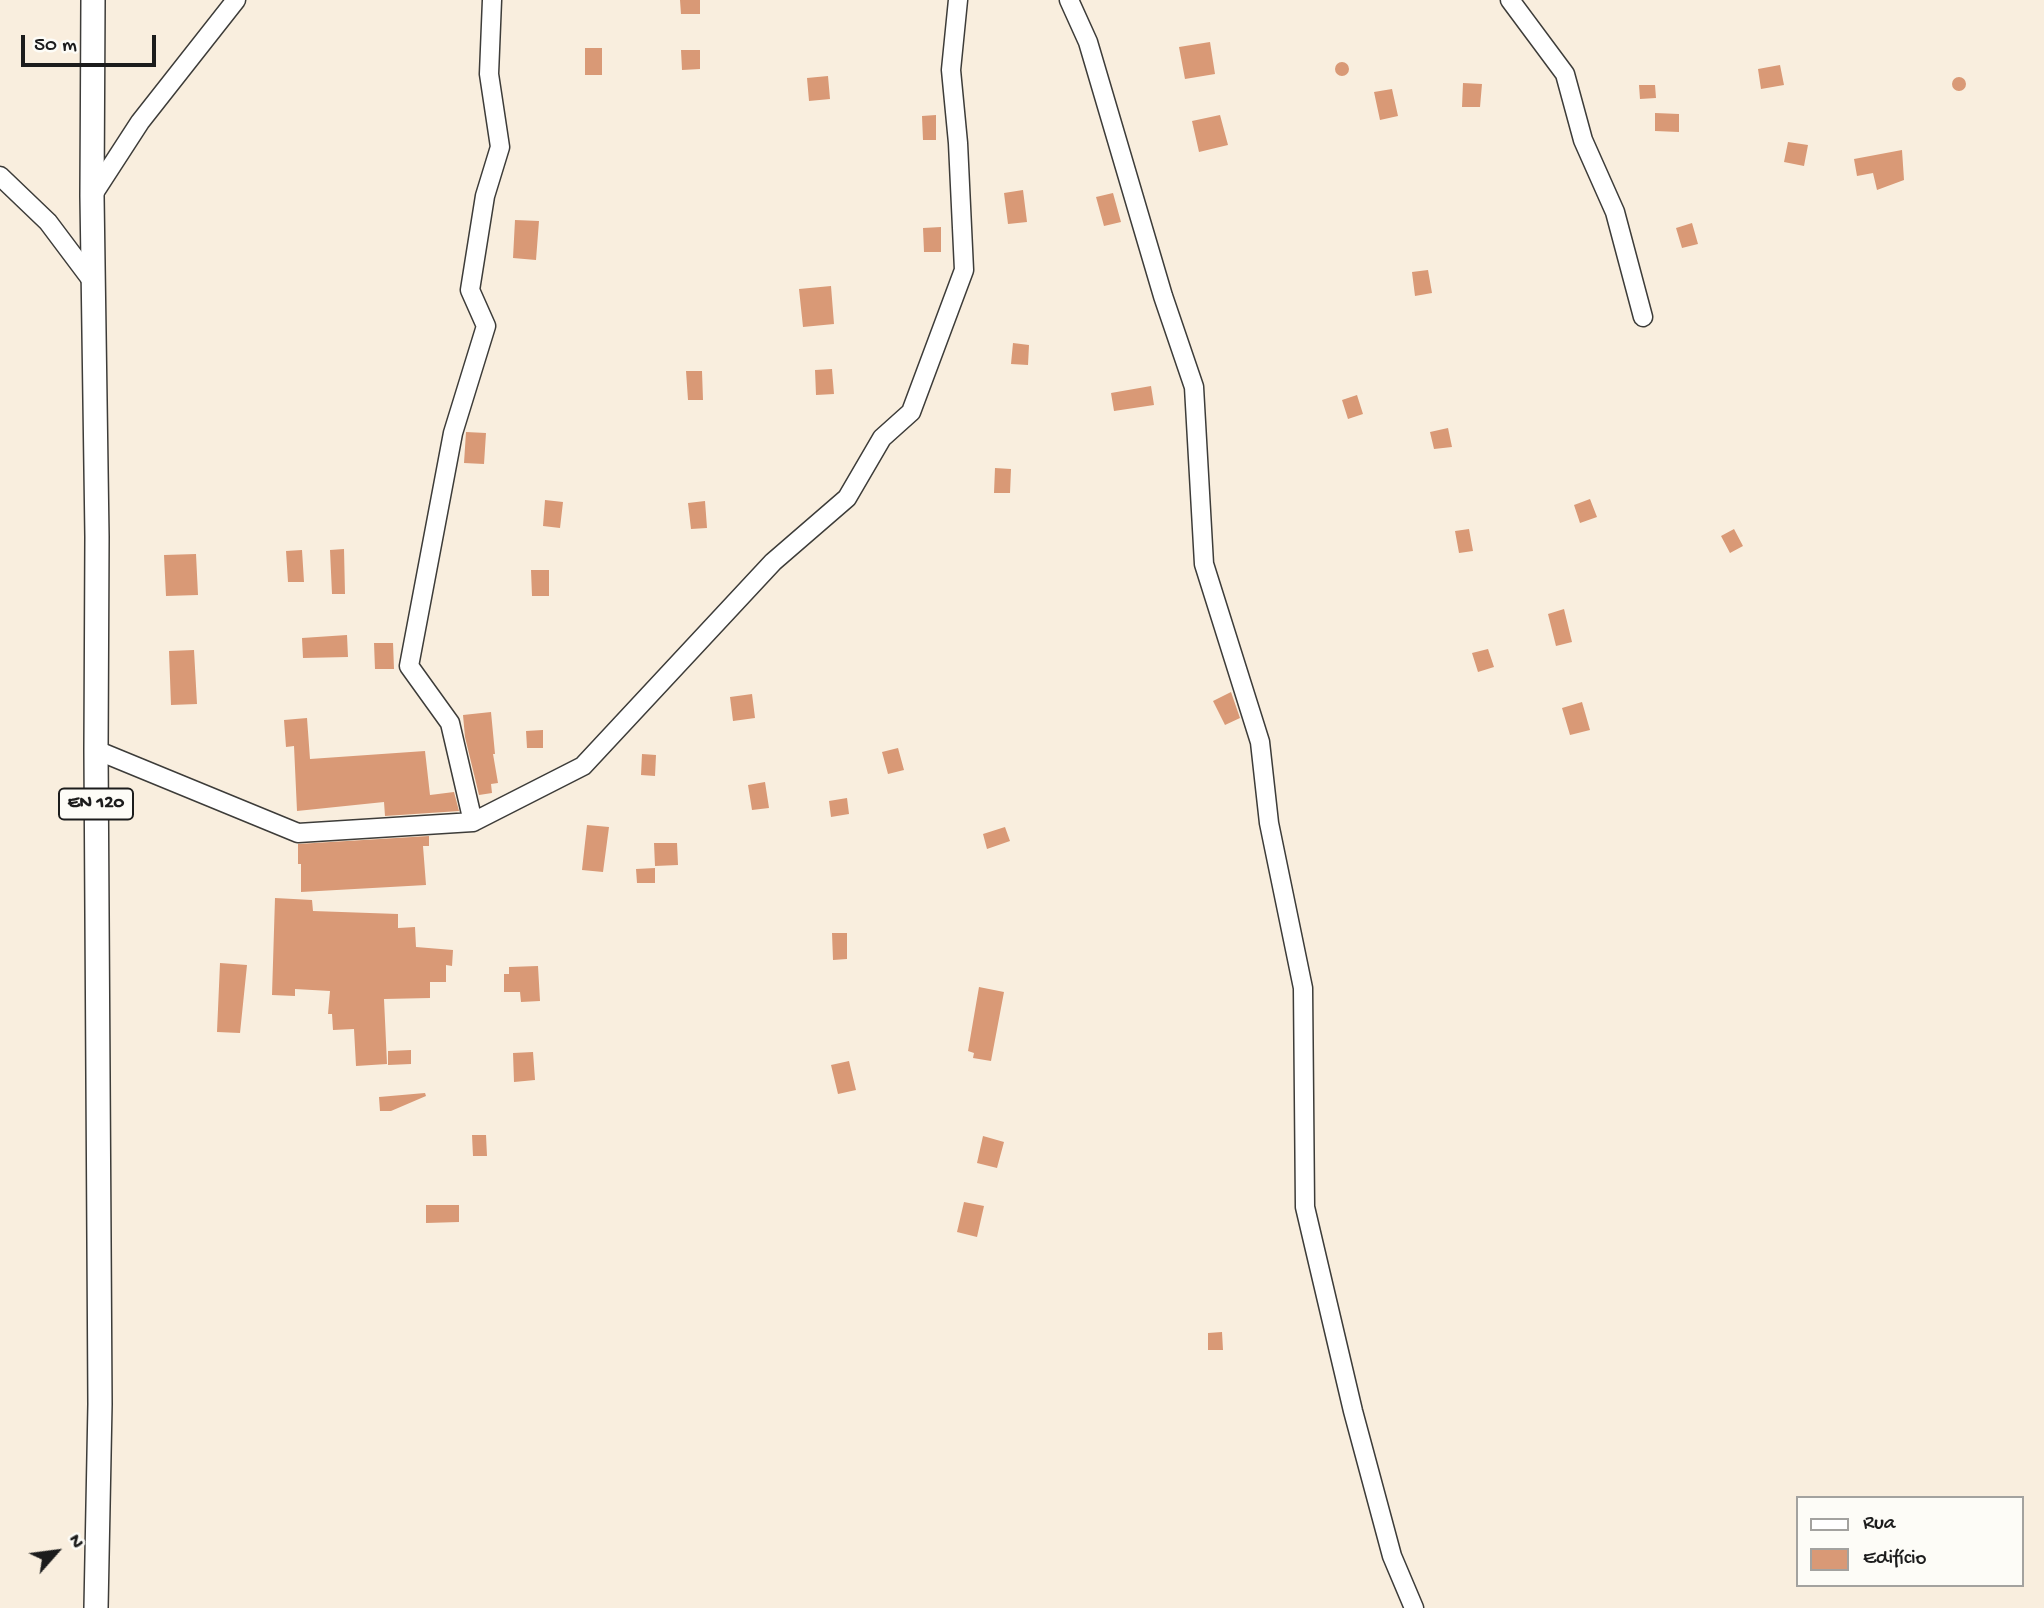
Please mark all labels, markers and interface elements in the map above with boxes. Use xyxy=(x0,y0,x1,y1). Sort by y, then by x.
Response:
scale bar xyxy=(24,21,159,65)
text: 50 m xyxy=(34,34,77,59)
road number: EN 120 xyxy=(59,789,133,820)
legend xyxy=(1796,1496,2023,1587)
text: Rua xyxy=(1863,1512,1896,1537)
north arrow xyxy=(21,1517,91,1587)
text: N xyxy=(62,1531,88,1553)
text: Edifício xyxy=(1863,1547,1927,1572)

